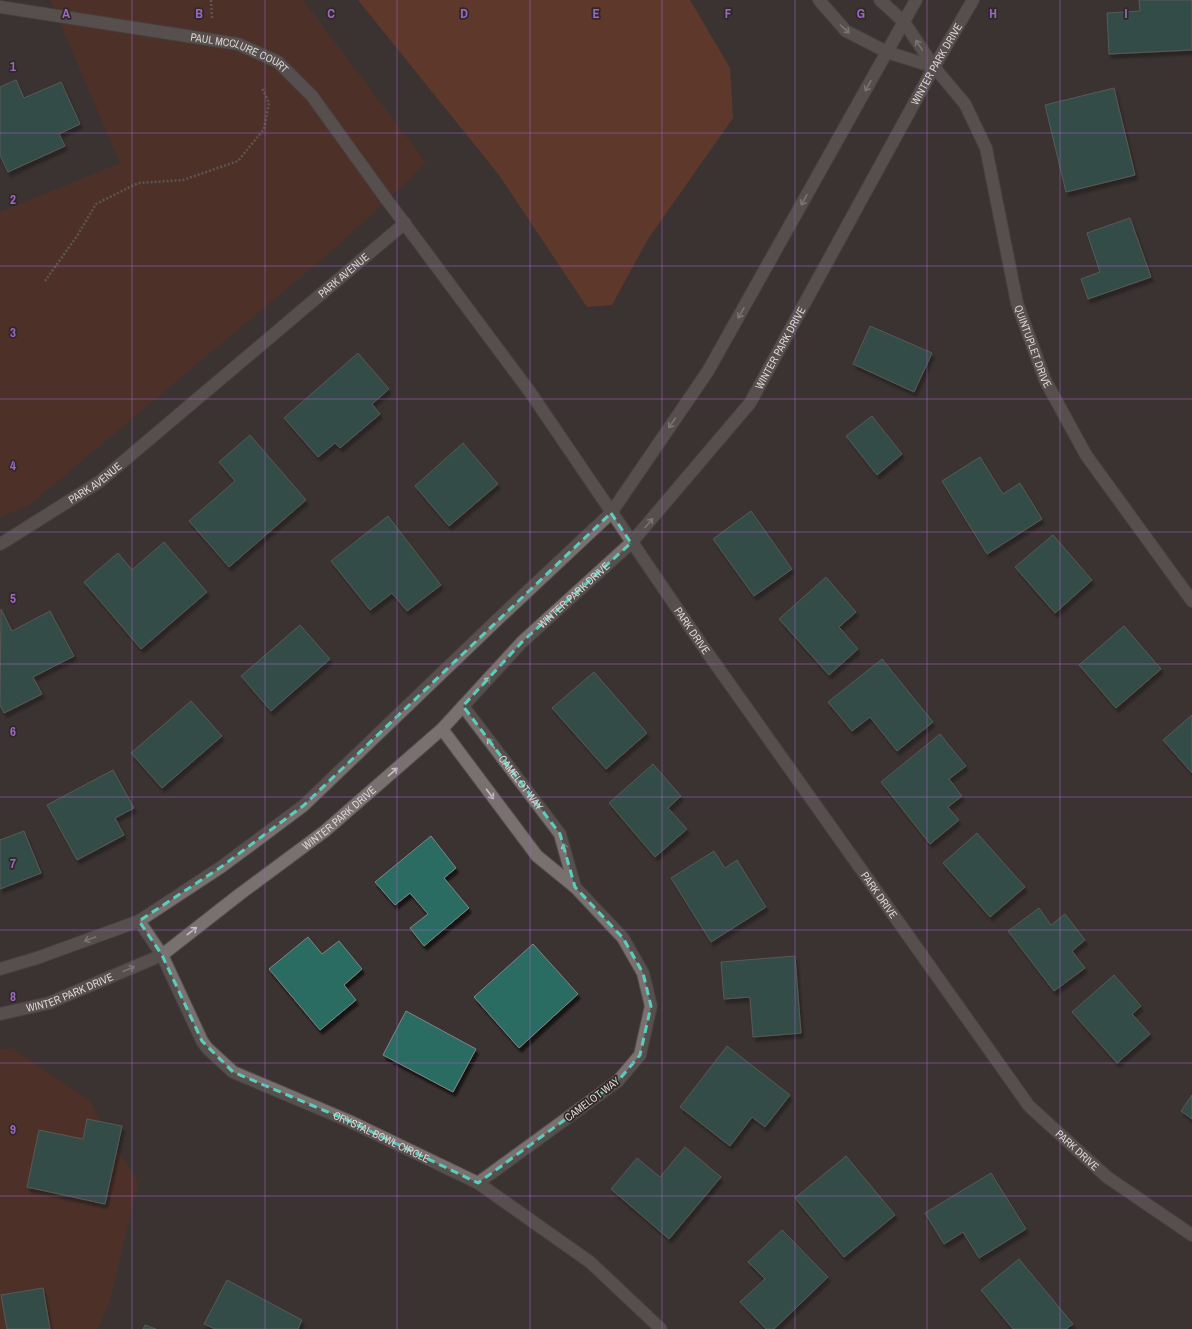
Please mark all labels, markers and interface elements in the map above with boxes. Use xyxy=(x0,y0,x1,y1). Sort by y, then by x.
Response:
text: A xyxy=(62,5,70,22)
text: B xyxy=(195,5,203,22)
text: C xyxy=(327,5,335,22)
text: D xyxy=(460,5,468,22)
text: E xyxy=(592,5,600,22)
text: F xyxy=(725,5,732,22)
text: G xyxy=(857,5,865,22)
text: H xyxy=(989,5,997,22)
text: I xyxy=(1125,5,1128,22)
street label: WINTER PARK DRIVE xyxy=(908,20,965,108)
one-way arrow xyxy=(840,24,851,33)
street label: PAUL MCCLURE COURT xyxy=(190,30,292,76)
one-way arrow xyxy=(915,39,923,50)
text: 1 xyxy=(10,58,16,75)
one-way arrow xyxy=(863,80,871,92)
text: 2 xyxy=(10,191,16,208)
one-way arrow xyxy=(800,193,808,205)
street label: PARK AVENUE xyxy=(315,250,372,301)
street label: QUINTUPLET DRIVE xyxy=(1011,303,1055,390)
street label: WINTER PARK DRIVE xyxy=(752,304,808,392)
one-way arrow xyxy=(736,307,744,319)
text: 3 xyxy=(10,324,16,341)
one-way arrow xyxy=(668,418,676,429)
text: 4 xyxy=(10,457,16,474)
street label: PARK AVENUE xyxy=(66,459,124,507)
one-way arrow xyxy=(644,517,653,528)
street label: WINTER PARK DRIVE xyxy=(535,559,612,631)
text: 5 xyxy=(10,590,16,607)
street label: PARK DRIVE xyxy=(671,604,713,657)
one-way arrow xyxy=(481,677,490,687)
text: 6 xyxy=(10,723,16,740)
one-way arrow xyxy=(487,738,495,749)
street label: CAMELOT WAY xyxy=(496,752,546,813)
one-way arrow xyxy=(387,768,398,777)
street label: WINTER PARK DRIVE xyxy=(299,783,379,853)
one-way arrow xyxy=(486,788,495,799)
one-way arrow xyxy=(561,843,568,856)
text: 7 xyxy=(10,855,16,872)
street label: PARK DRIVE xyxy=(858,869,901,921)
one-way arrow xyxy=(187,927,198,936)
one-way arrow xyxy=(84,935,96,943)
one-way arrow xyxy=(122,965,134,972)
street label: WINTER PARK DRIVE xyxy=(25,970,115,1015)
text: 8 xyxy=(10,988,16,1005)
street label: CAMELOT WAY xyxy=(562,1074,622,1124)
street label: CRYSTAL BOWL CIRCLE xyxy=(331,1108,432,1166)
text: 9 xyxy=(10,1121,16,1138)
street label: PARK DRIVE xyxy=(1053,1127,1102,1173)

